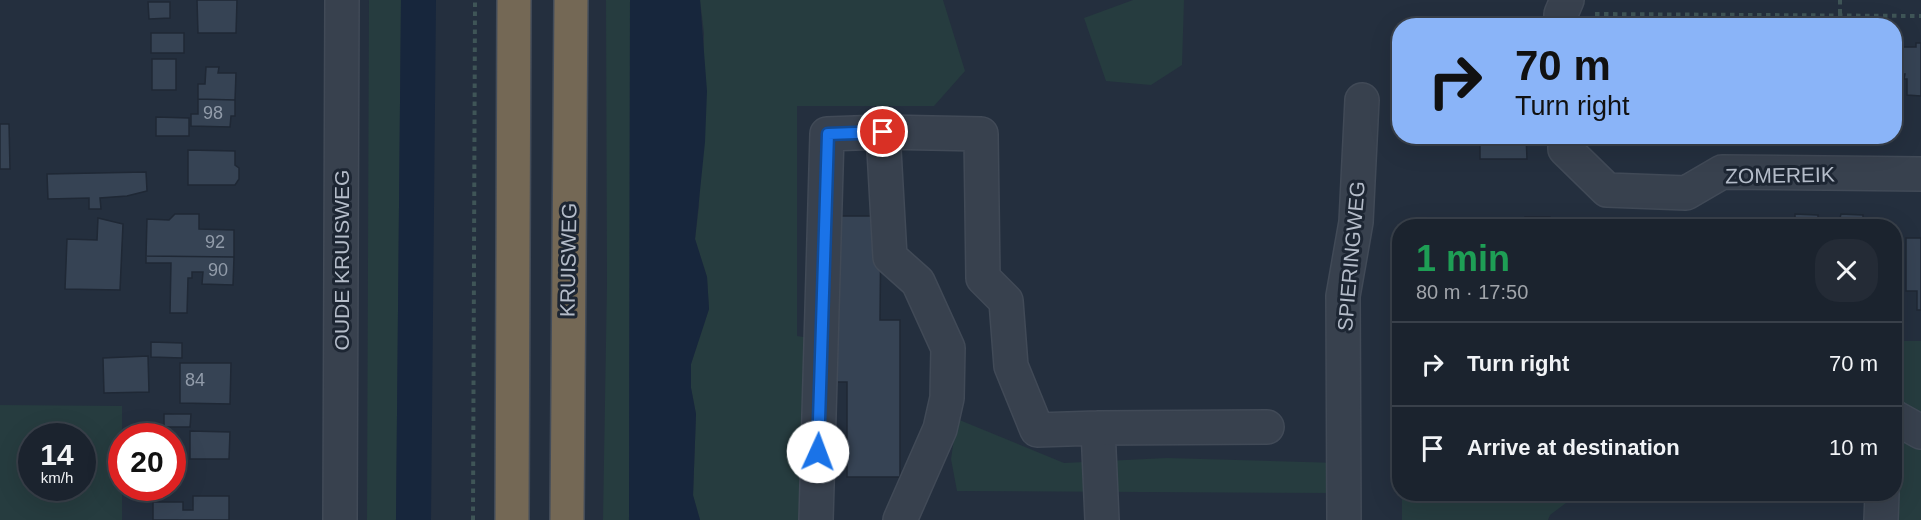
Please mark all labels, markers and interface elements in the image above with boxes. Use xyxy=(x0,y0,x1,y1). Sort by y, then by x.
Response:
icon: right xyxy=(1416,42,1494,120)
text: 70 m xyxy=(1515,42,1611,89)
text: Turn right xyxy=(1515,91,1630,121)
house number: 98 xyxy=(203,103,223,123)
pin xyxy=(857,106,908,157)
icon: arrive xyxy=(866,115,899,148)
street label: ZOMEREIK xyxy=(1725,163,1835,187)
street label: OUDE KRUISWEG xyxy=(330,170,353,350)
street label: SPIERINGWEG xyxy=(1333,180,1369,332)
street label: KRUISWEG xyxy=(556,203,580,317)
house number: 92 xyxy=(205,232,225,252)
text: 1 min xyxy=(1416,238,1510,279)
button: close xyxy=(1815,239,1878,302)
house number: 90 xyxy=(208,260,228,280)
text: 80 m · 17:50 xyxy=(1416,281,1528,303)
icon: right xyxy=(1416,348,1449,381)
text: Turn right xyxy=(1467,351,1569,376)
text: 70 m xyxy=(1829,351,1878,376)
house number: 84 xyxy=(185,370,205,390)
position arrow xyxy=(786,420,850,484)
speed limit sign: 20 xyxy=(108,423,186,501)
icon: arrive xyxy=(1416,432,1449,465)
text: Arrive at destination xyxy=(1467,435,1680,460)
text: 10 m xyxy=(1829,435,1878,460)
text: 14 xyxy=(40,438,74,471)
text: km/h xyxy=(41,469,73,486)

